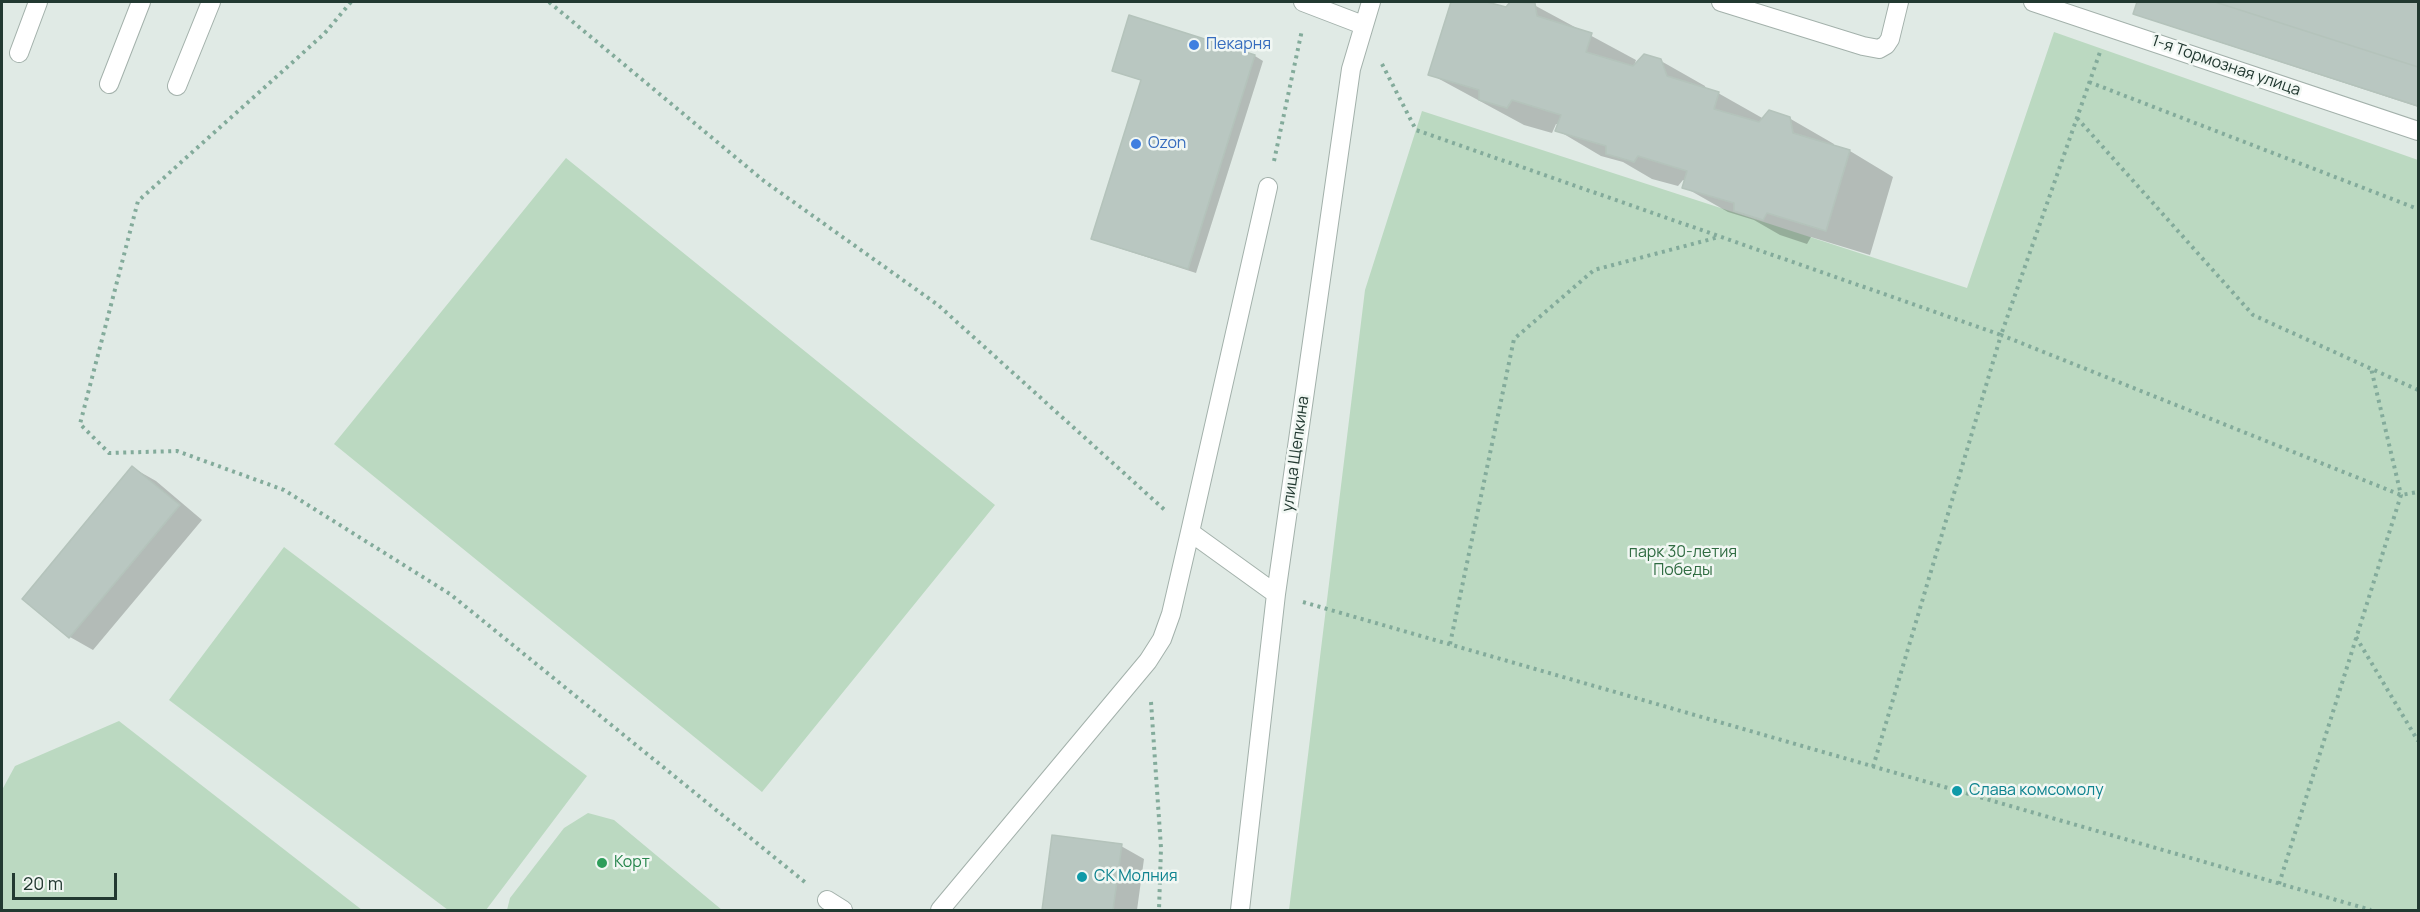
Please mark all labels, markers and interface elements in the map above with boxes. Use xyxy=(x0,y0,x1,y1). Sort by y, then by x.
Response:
street label: 1-я Тормозная улица xyxy=(2149,31,2303,101)
place label: Пекарня xyxy=(1206,35,1271,55)
marker: Пекарня xyxy=(1187,38,1201,52)
place label: Ozon xyxy=(1148,134,1186,154)
marker: Ozon xyxy=(1129,137,1143,151)
street label: улица Щепкина xyxy=(1278,395,1314,513)
park label: парк 30-летия Победы xyxy=(1629,543,1737,581)
place label: Слава комсомолу xyxy=(1969,781,2104,801)
marker: Слава комсомолу xyxy=(1950,784,1964,798)
place label: Корт xyxy=(614,853,650,873)
marker: Корт xyxy=(595,856,609,870)
scale bar xyxy=(15,861,120,899)
place label: СК Молния xyxy=(1094,867,1178,887)
marker: СК Молния xyxy=(1075,870,1089,884)
text: 20 m xyxy=(23,871,63,895)

